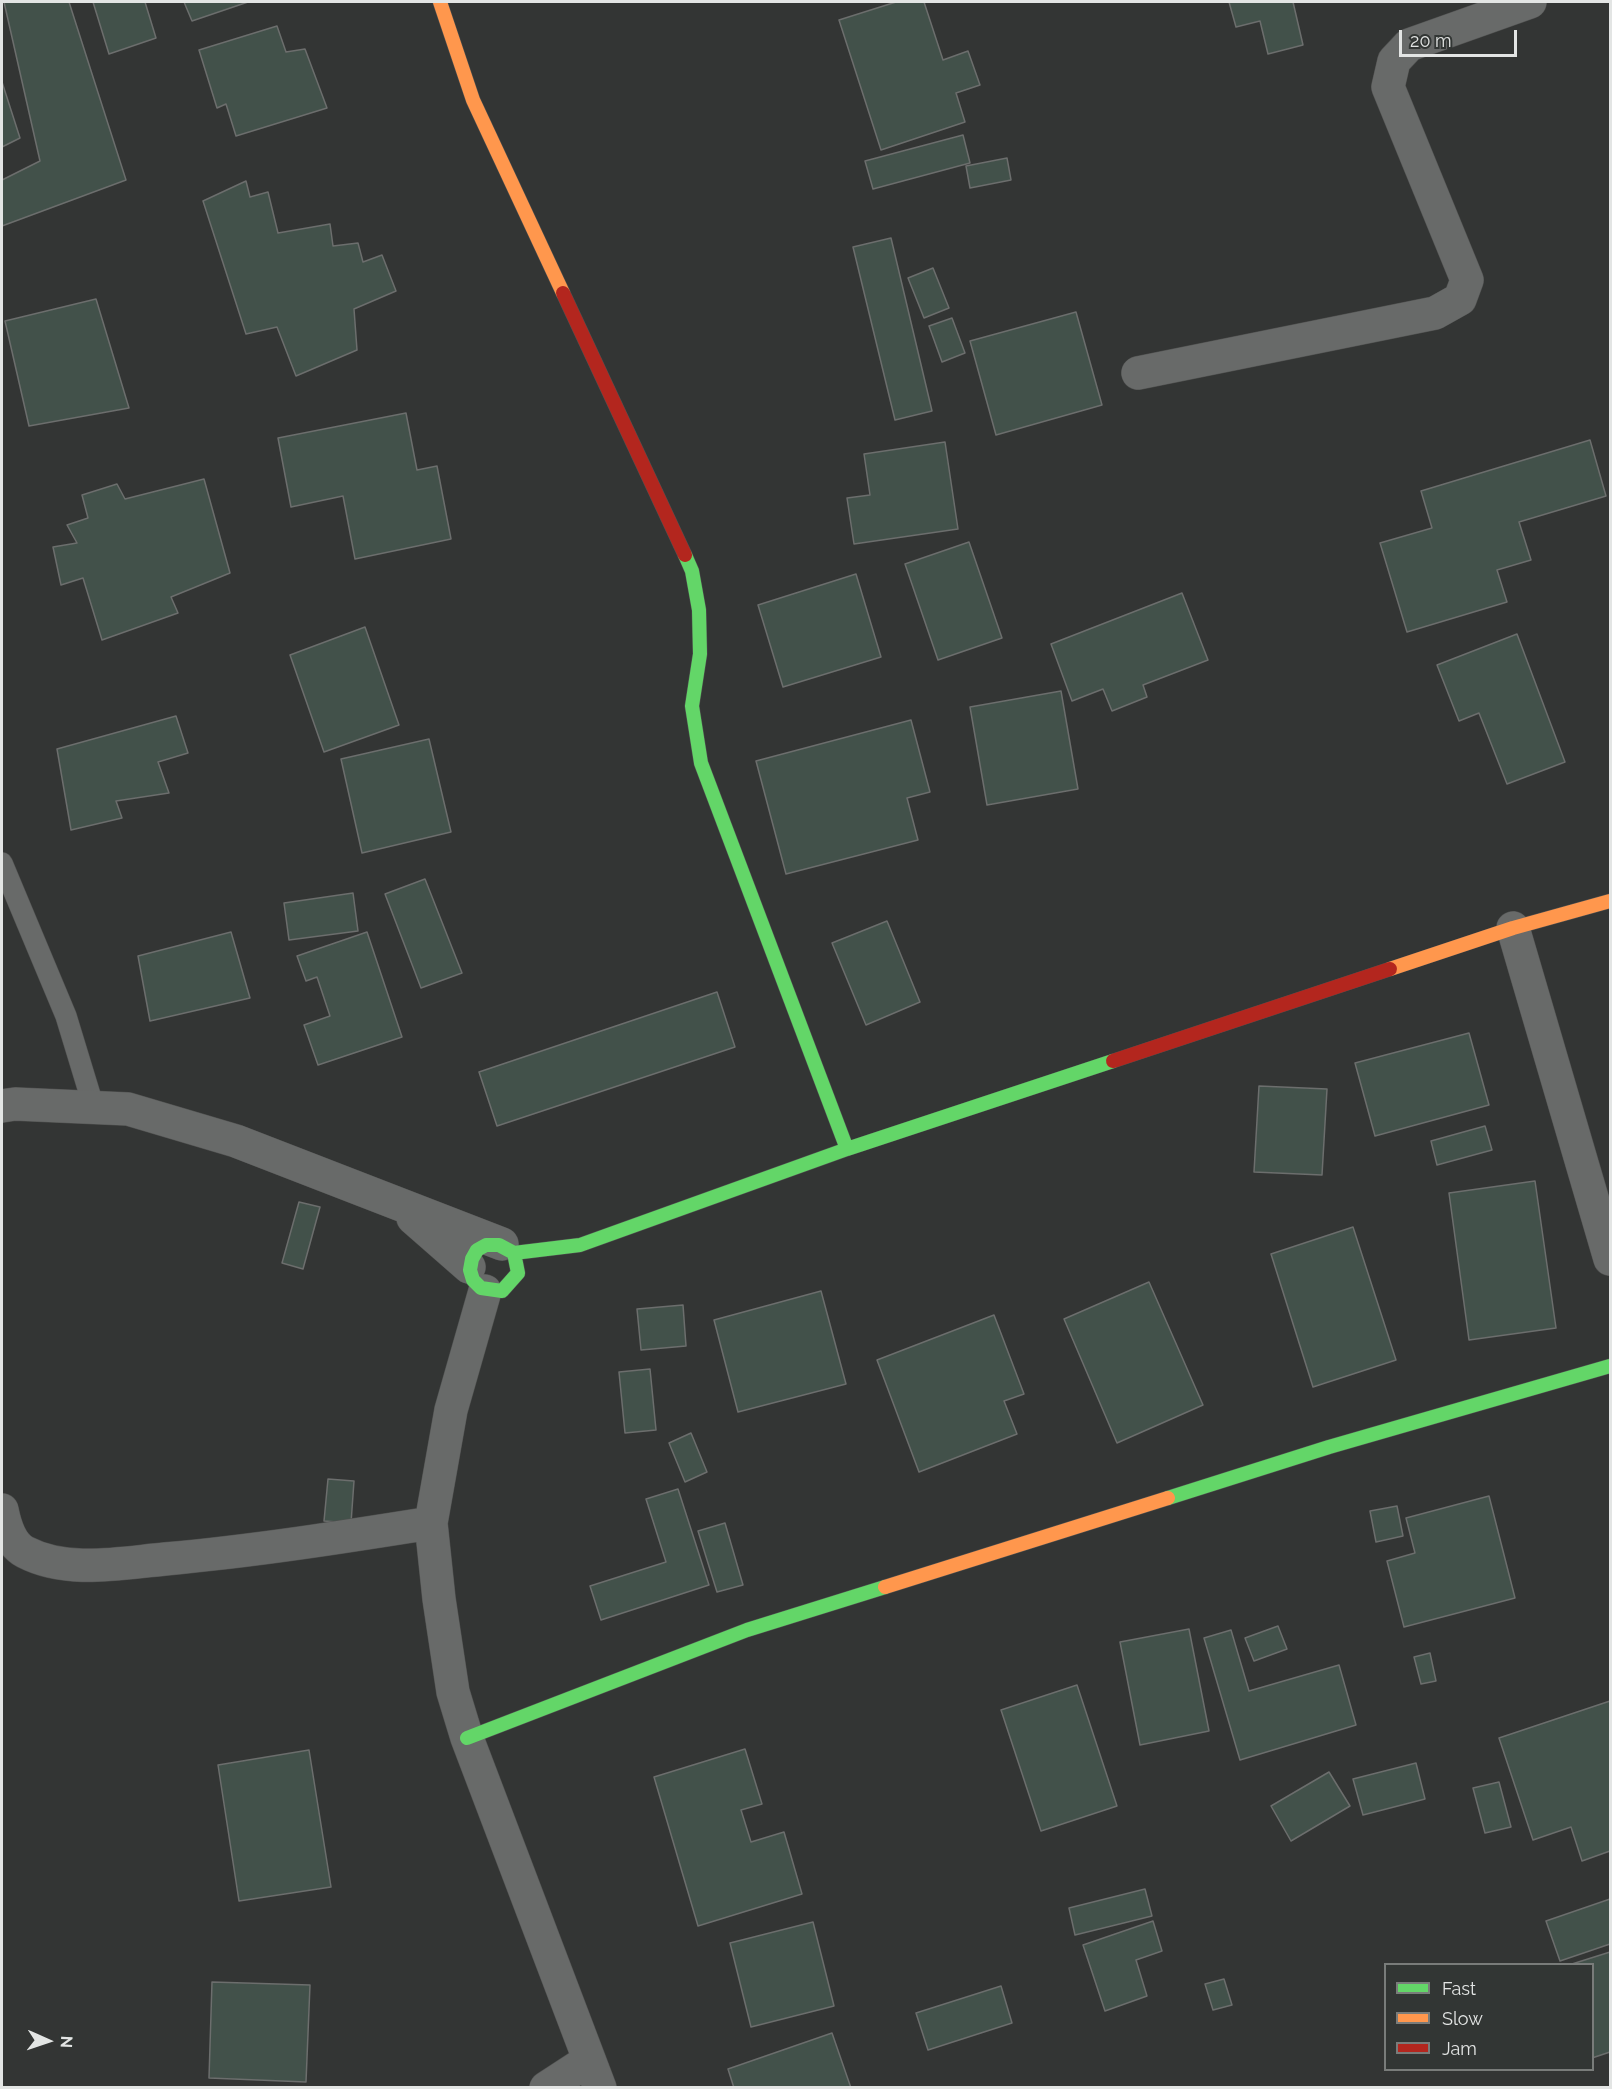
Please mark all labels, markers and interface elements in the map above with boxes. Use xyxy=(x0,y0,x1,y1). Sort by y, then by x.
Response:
scale bar xyxy=(1402,18,1520,56)
text: 20 m xyxy=(1410,30,1452,51)
legend xyxy=(1384,1963,1594,2071)
text: Fast xyxy=(1442,1978,1476,1999)
text: Slow xyxy=(1442,2008,1483,2029)
north arrow xyxy=(18,2011,78,2071)
text: N xyxy=(57,2035,76,2049)
text: Jam xyxy=(1442,2038,1477,2059)

